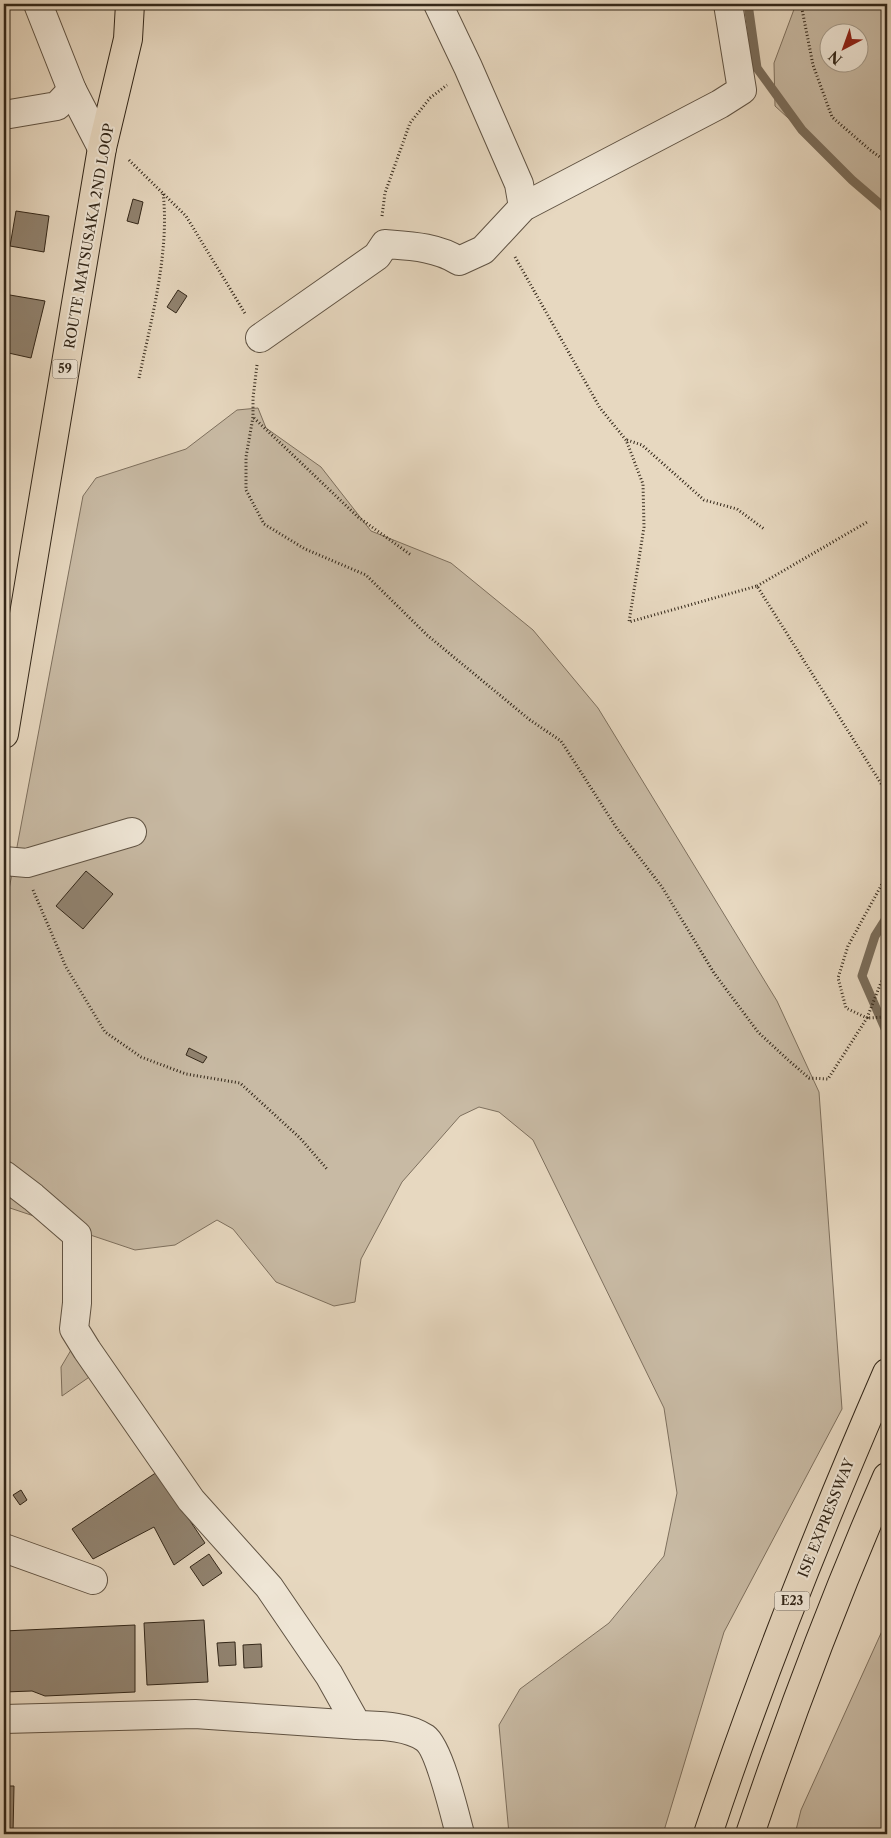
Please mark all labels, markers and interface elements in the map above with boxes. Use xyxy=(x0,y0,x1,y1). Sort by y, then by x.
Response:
north arrow xyxy=(818,22,868,72)
text: N xyxy=(825,47,846,69)
street label: ROUTE MATSUSAKA 2ND LOOP xyxy=(60,122,118,350)
road number: 59 xyxy=(52,359,78,378)
street label: ISE EXPRESSWAY xyxy=(794,1455,859,1580)
road number: E23 xyxy=(774,1592,810,1610)

